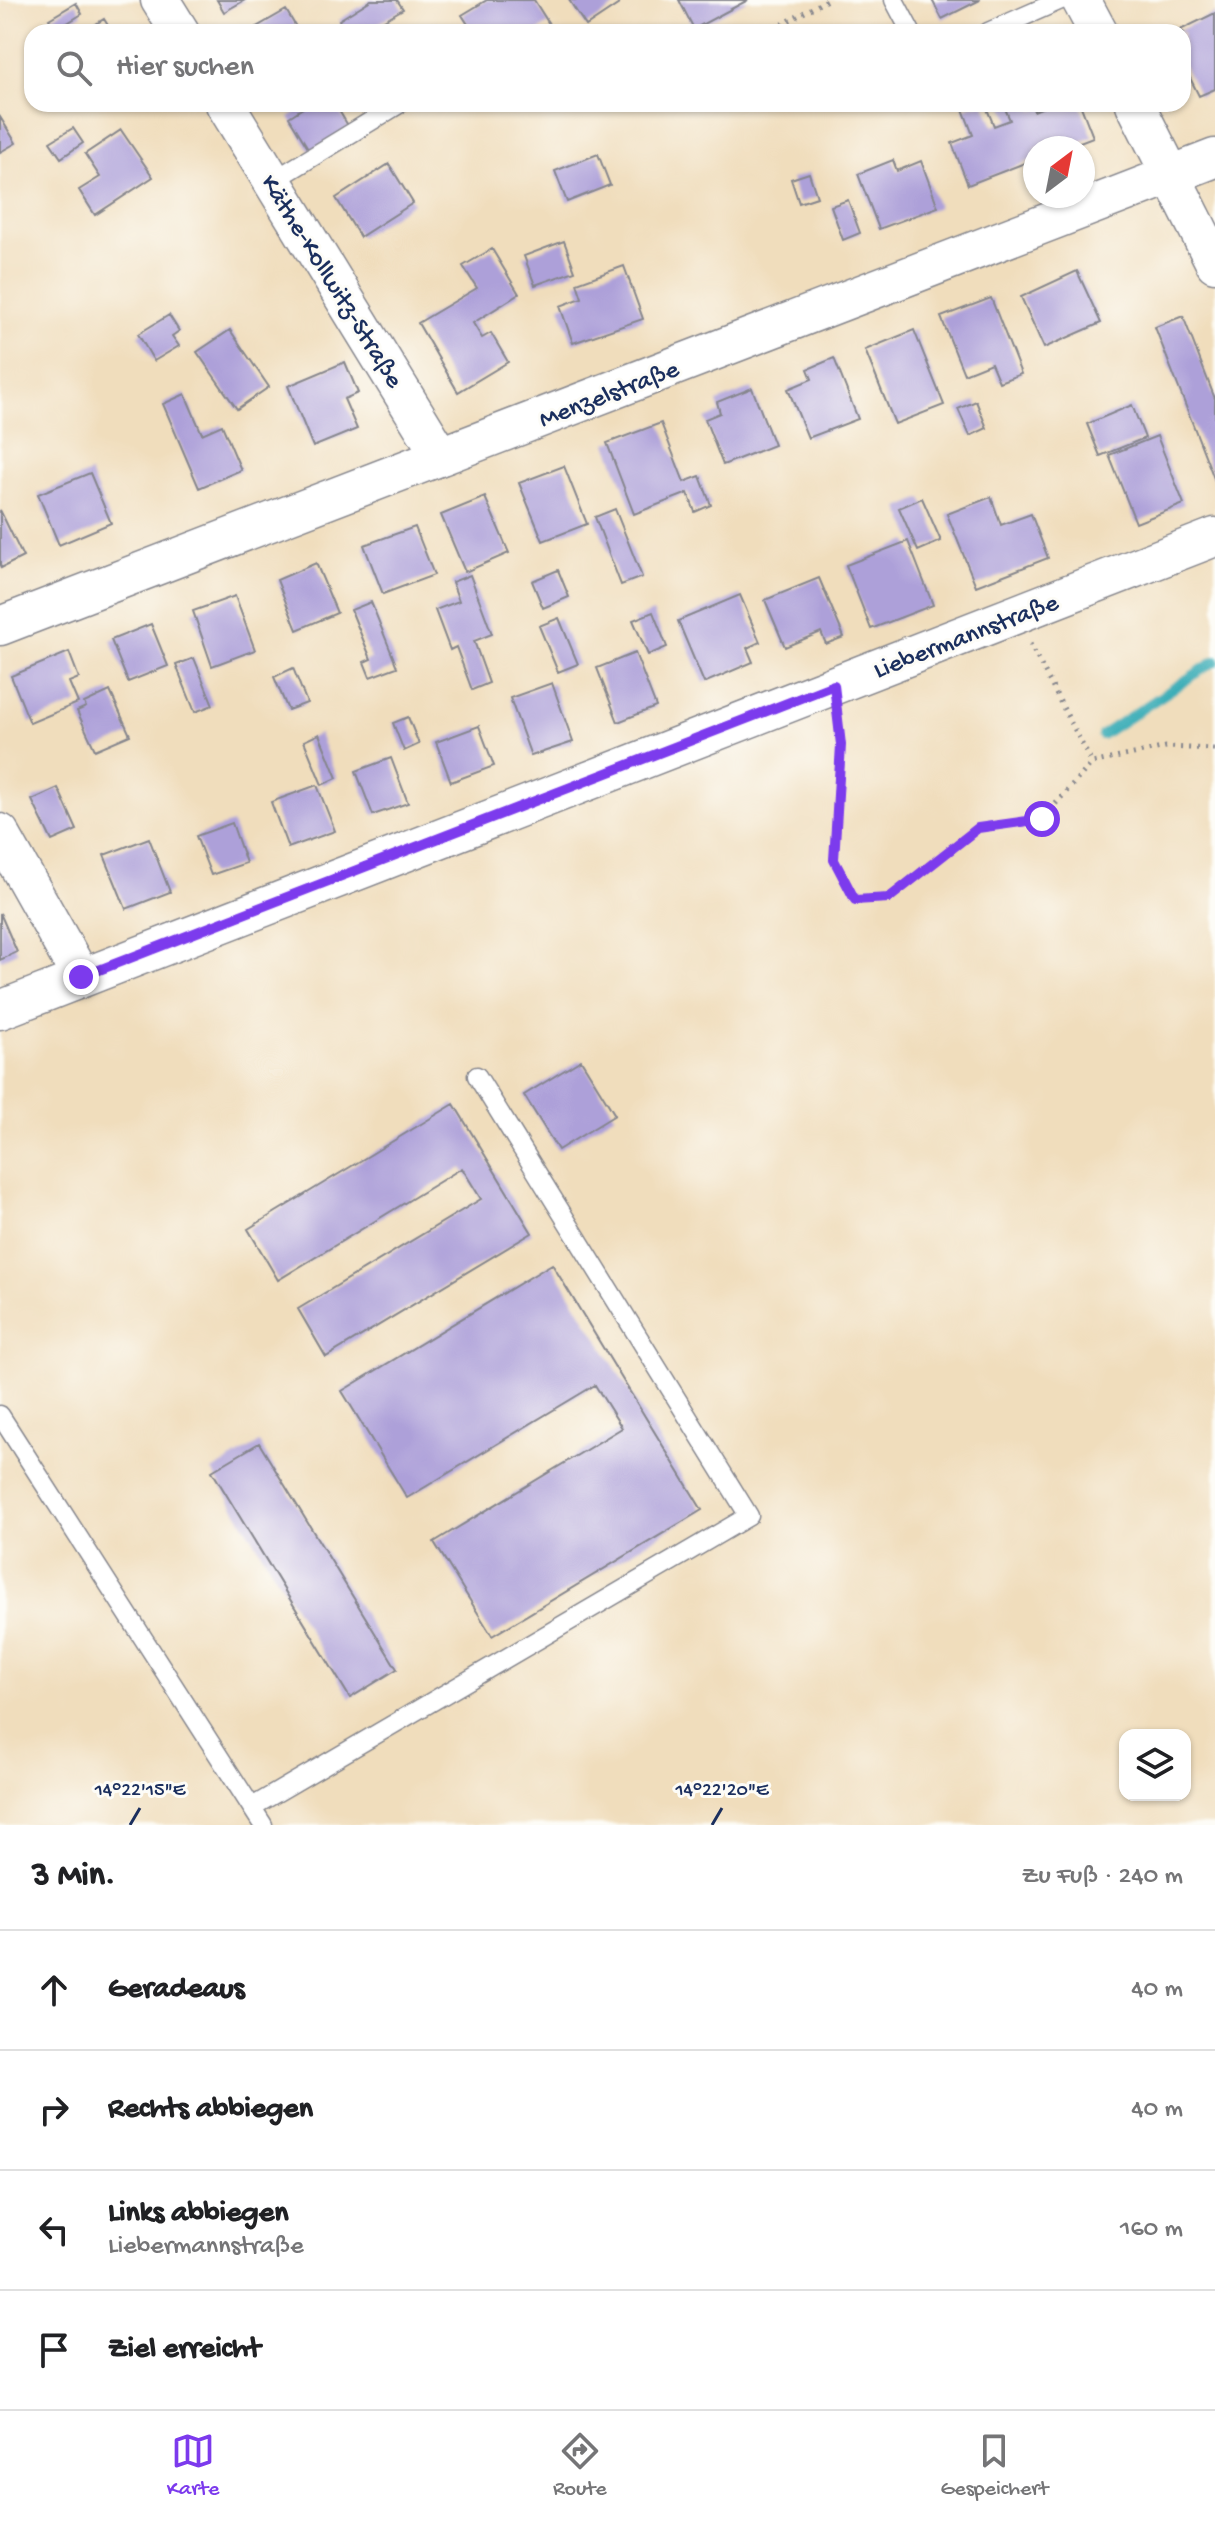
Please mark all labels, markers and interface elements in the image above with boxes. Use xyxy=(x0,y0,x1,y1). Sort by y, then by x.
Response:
search box xyxy=(24,24,1191,112)
icon: search xyxy=(52,46,96,90)
text: Hier suchen xyxy=(116,51,254,86)
north arrow xyxy=(1023,136,1095,208)
street label: Käthe-Kollwitz-Straße xyxy=(252,170,409,395)
street label: Menzelstraße xyxy=(535,355,685,437)
street label: Liebermannstraße xyxy=(870,588,1064,688)
route start xyxy=(1024,801,1060,837)
route end xyxy=(63,959,99,995)
map controls xyxy=(1119,1729,1191,1801)
button: layers xyxy=(1119,1729,1191,1801)
text: 14°22'15"E xyxy=(94,1780,187,1803)
text: 14°22'20"E xyxy=(674,1780,770,1803)
text: 3 Min. xyxy=(32,1857,116,1897)
text: Zu Fuß · 240 m xyxy=(1022,1862,1183,1893)
icon: ahead xyxy=(32,1968,76,2012)
text: Geradeaus xyxy=(108,1973,245,2008)
text: 40 m xyxy=(1131,1975,1183,2006)
icon: right xyxy=(32,2088,76,2132)
text: Rechts abbiegen xyxy=(108,2093,313,2128)
text: 40 m xyxy=(1131,2095,1183,2126)
text: Links abbiegen xyxy=(108,2197,288,2232)
icon: left xyxy=(32,2208,76,2252)
text: 160 m xyxy=(1120,2215,1183,2246)
text: Liebermannstraße xyxy=(108,2232,304,2263)
icon: arrive xyxy=(32,2328,76,2372)
text: Ziel erreicht xyxy=(108,2333,260,2368)
tab: Karte xyxy=(167,2429,219,2503)
tab: Route xyxy=(553,2429,607,2503)
tab: Gespeichert xyxy=(940,2429,1048,2503)

